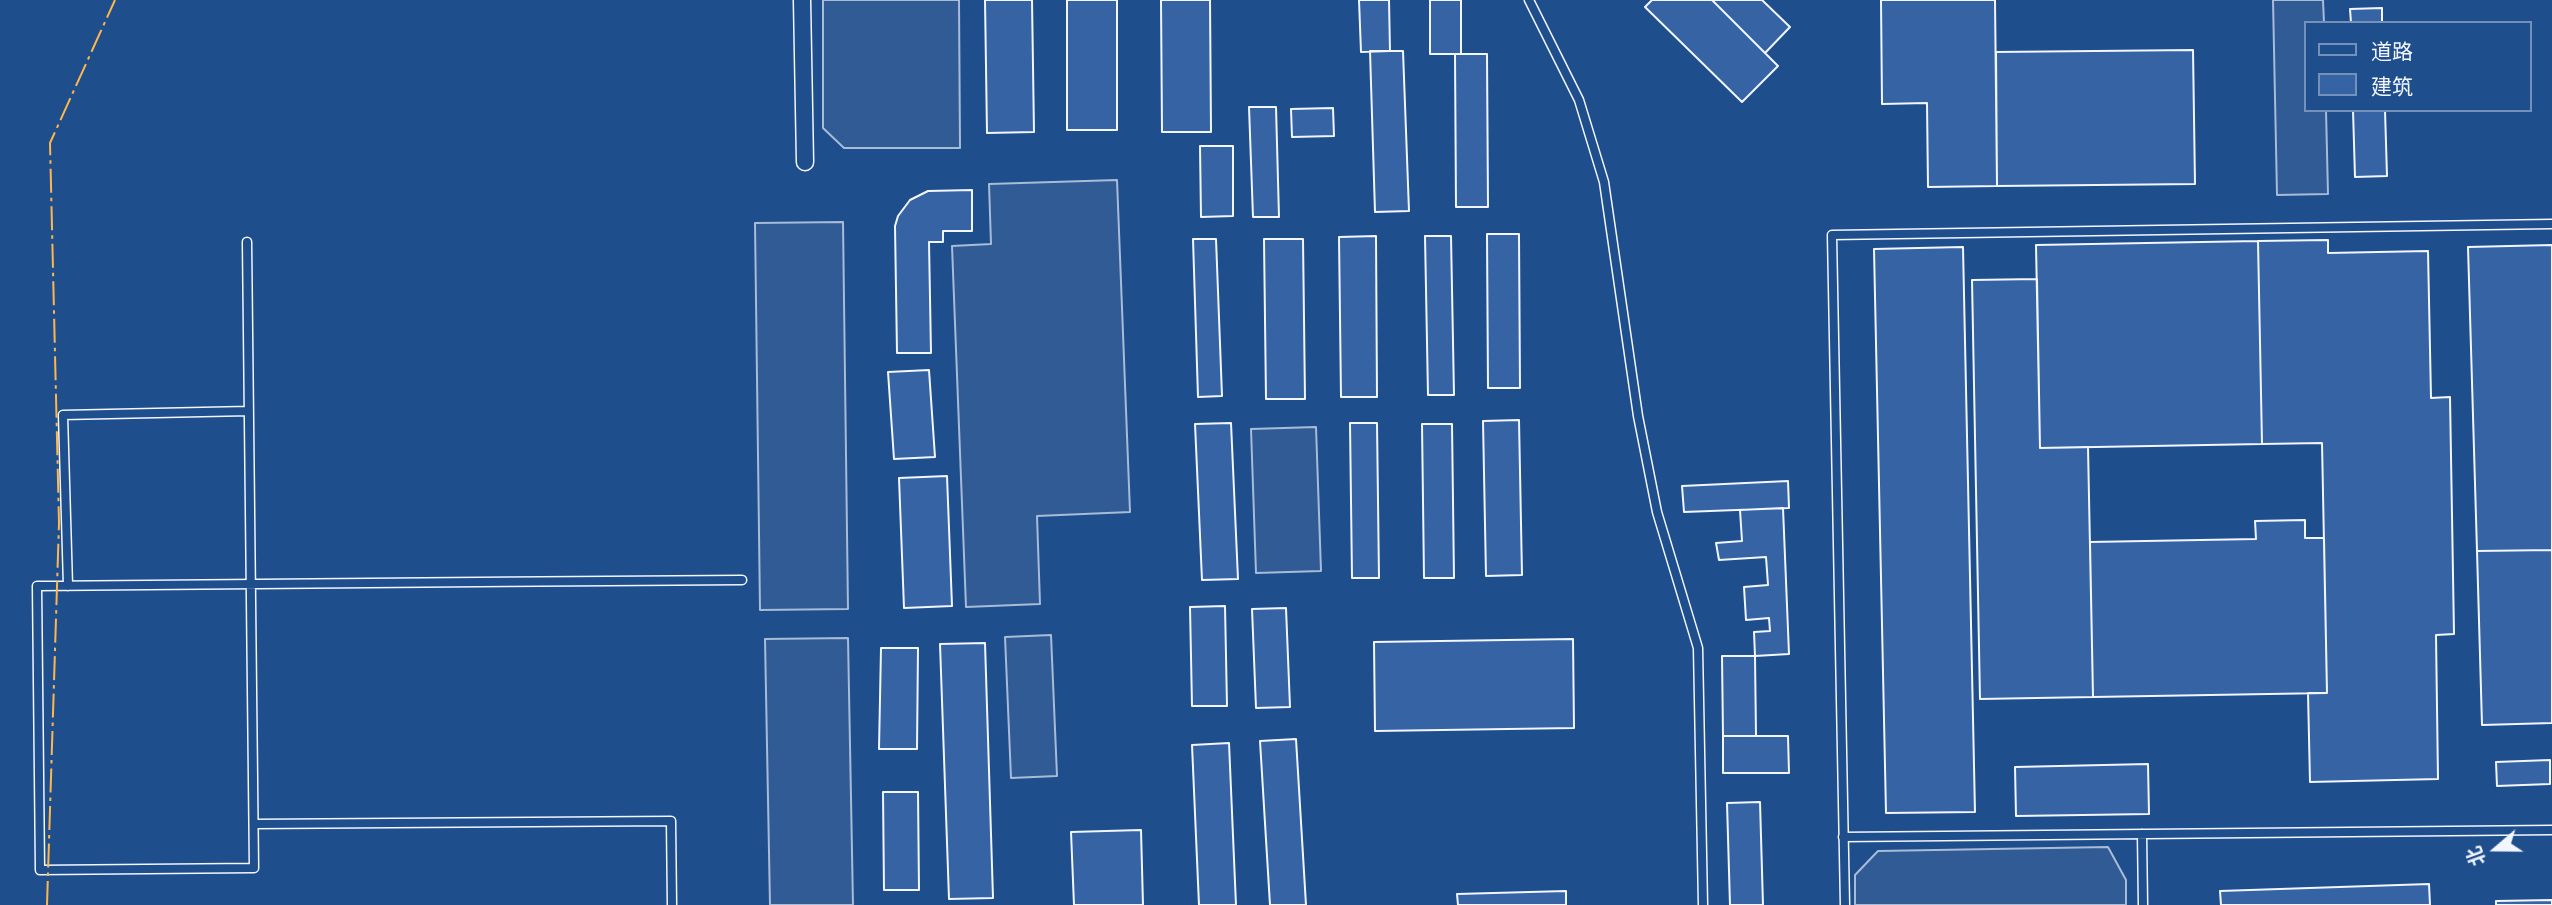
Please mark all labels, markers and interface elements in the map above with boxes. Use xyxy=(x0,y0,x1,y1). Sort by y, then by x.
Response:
legend xyxy=(2304,21,2531,112)
text: 道路 xyxy=(2371,39,2413,65)
text: 建筑 xyxy=(2371,74,2413,100)
north arrow xyxy=(2461,814,2531,884)
text: 北 xyxy=(2462,843,2490,869)

